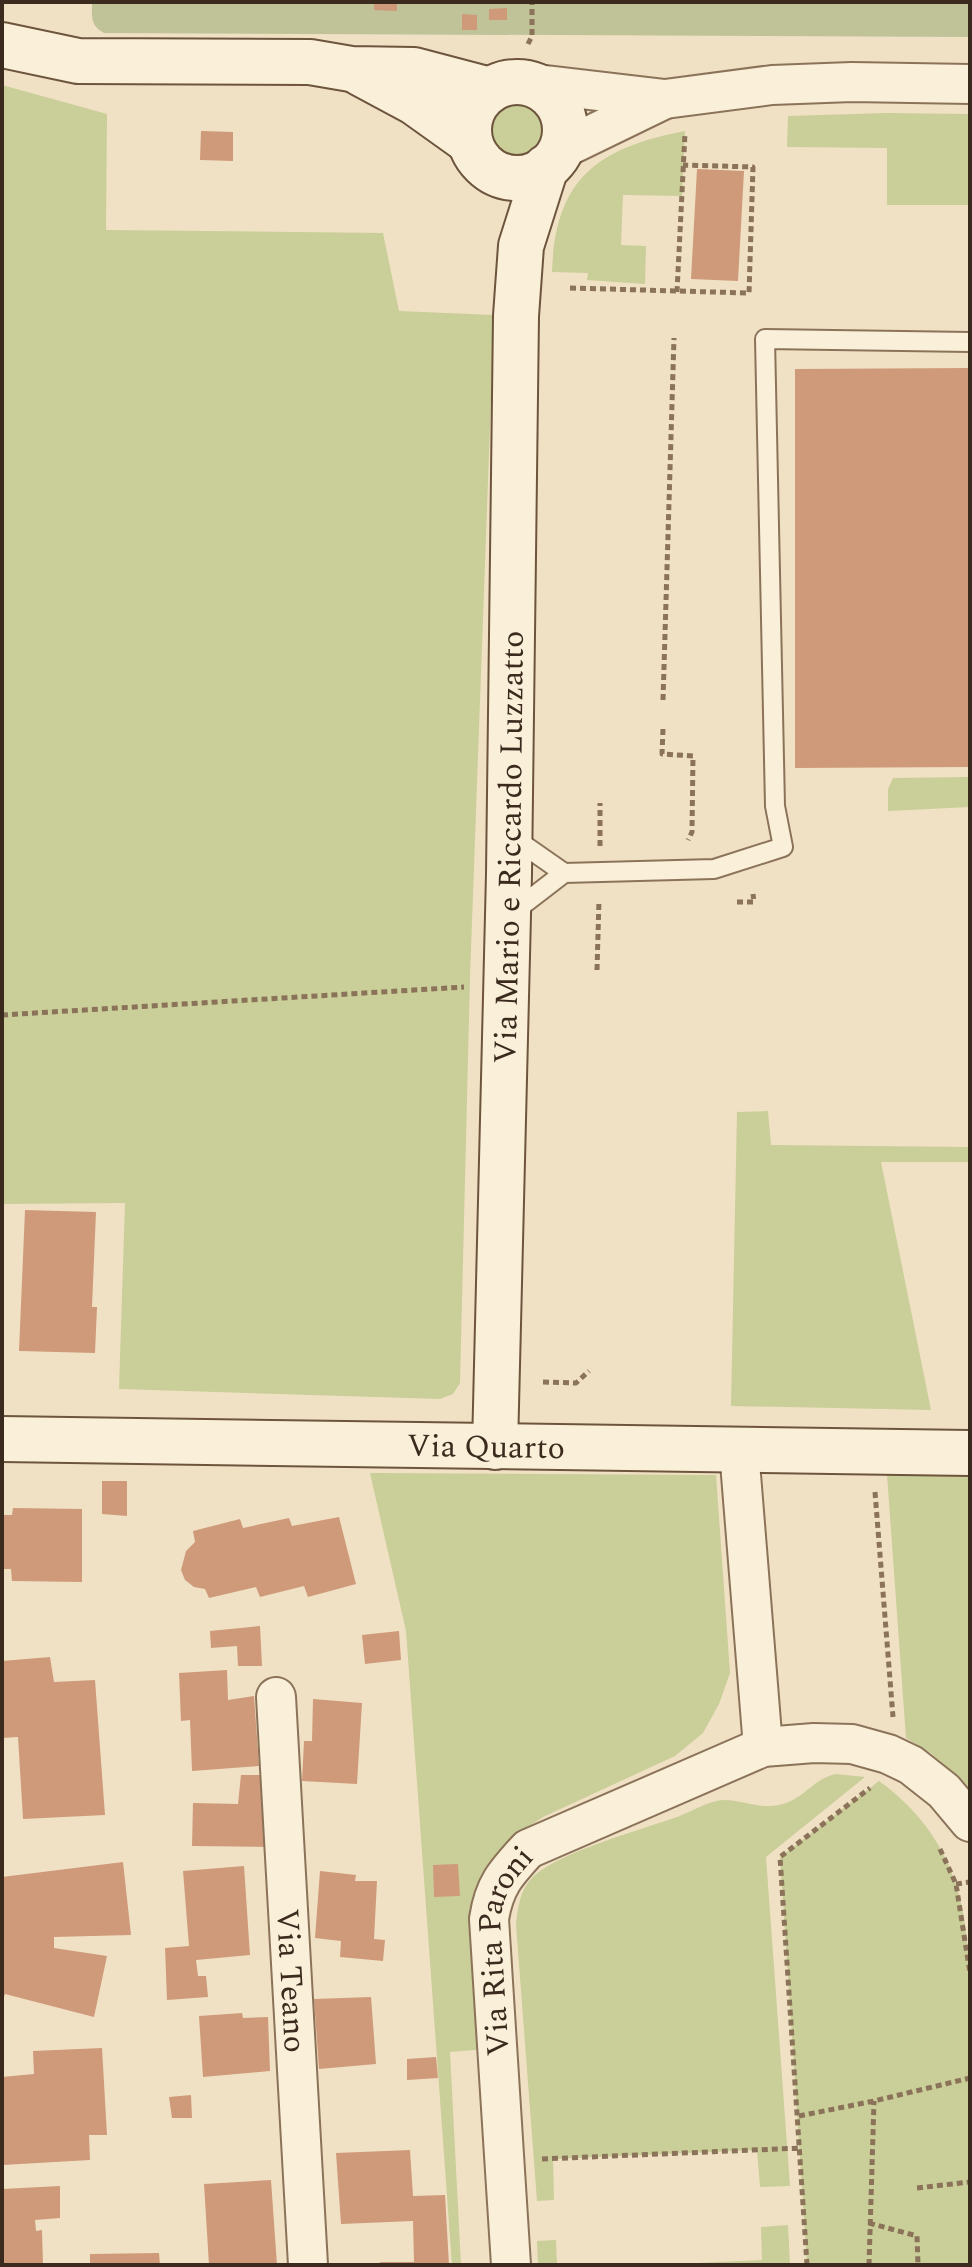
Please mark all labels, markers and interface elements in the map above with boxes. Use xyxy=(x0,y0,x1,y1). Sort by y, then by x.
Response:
street label: Via Mario e Riccardo Luzzatto xyxy=(481,630,538,1064)
street label: Via Quarto xyxy=(407,1422,565,1473)
street label: Via Rita Paroni xyxy=(466,1835,546,2058)
street label: Via Teano xyxy=(262,1907,319,2054)

